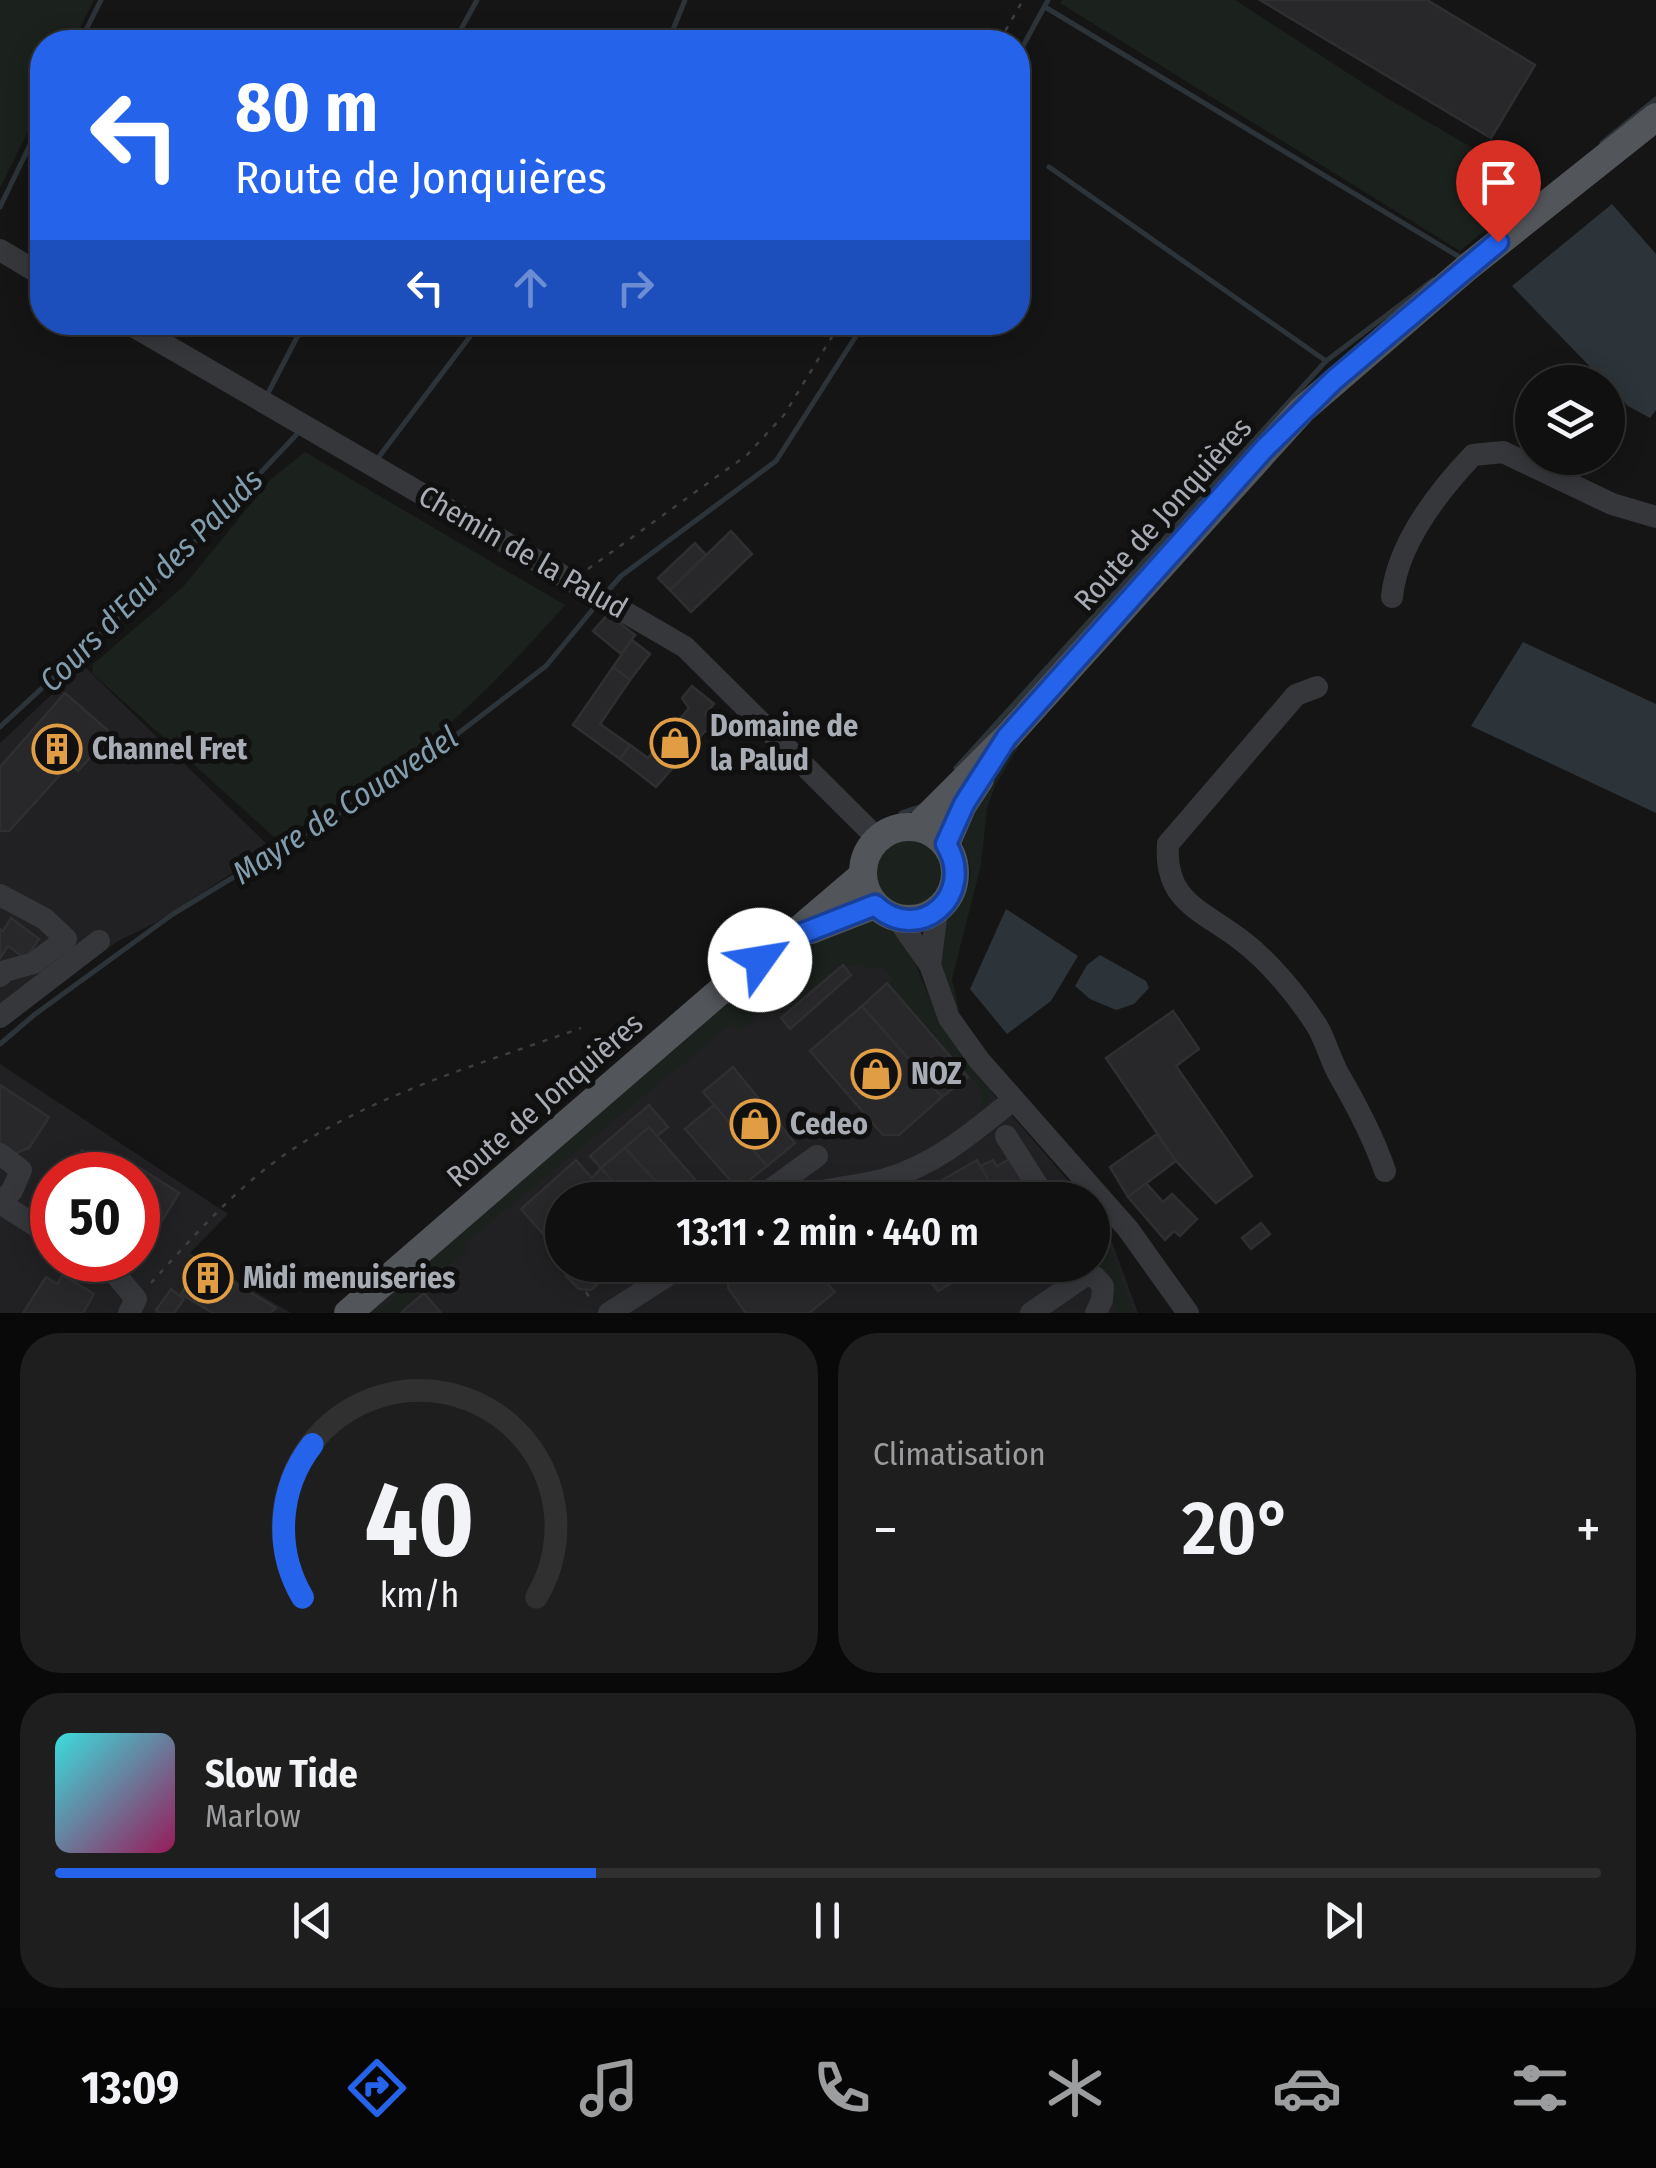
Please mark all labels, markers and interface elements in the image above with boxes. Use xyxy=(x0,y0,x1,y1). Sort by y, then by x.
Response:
text: 80 m xyxy=(235,66,378,150)
icon: left xyxy=(70,70,200,200)
pin xyxy=(1456,140,1541,243)
text: Route de Jonquières xyxy=(235,151,607,205)
icon: arrive xyxy=(1471,155,1526,210)
icon: left xyxy=(398,260,453,315)
icon: ahead xyxy=(503,260,558,315)
icon: right xyxy=(608,260,663,315)
map controls xyxy=(1515,365,1625,475)
button: layers xyxy=(1515,365,1625,475)
street label: Route de Jonquières xyxy=(1067,410,1259,618)
water label: Cours d'Eau des Paluds xyxy=(32,461,270,699)
street label: Chemin de la Palud xyxy=(412,478,634,626)
place label: Domaine de la Palud xyxy=(710,708,858,778)
shop icon: Domaine de la Palud xyxy=(649,717,701,769)
water label: Mayre de Couavedel xyxy=(225,718,465,892)
building icon: Channel Fret xyxy=(31,723,83,775)
place label: Channel Fret xyxy=(92,731,248,767)
position arrow xyxy=(708,908,812,1012)
street label: Route de Jonquières xyxy=(440,1005,650,1195)
shop icon: NOZ xyxy=(850,1048,902,1100)
place label: NOZ xyxy=(911,1056,962,1092)
shop icon: Cedeo xyxy=(729,1098,781,1150)
place label: Cedeo xyxy=(790,1106,868,1142)
speed limit sign: 50 xyxy=(30,1152,160,1282)
text: 13:11 · 2 min · 440 m xyxy=(676,1209,979,1255)
building icon: Midi menuiseries xyxy=(182,1252,234,1304)
place label: Midi menuiseries xyxy=(243,1260,455,1296)
text: Climatisation xyxy=(873,1435,1046,1473)
text: 40 xyxy=(364,1458,474,1583)
text: 20° xyxy=(1182,1484,1292,1574)
text: − xyxy=(873,1497,898,1563)
text: + xyxy=(1576,1497,1601,1563)
text: km/h xyxy=(379,1574,459,1616)
text: Slow Tide xyxy=(205,1751,358,1797)
text: Marlow xyxy=(205,1797,301,1835)
icon: previous xyxy=(285,1893,340,1948)
icon: pause xyxy=(800,1893,855,1948)
icon: next xyxy=(1316,1893,1371,1948)
icon: directions xyxy=(342,2053,412,2123)
icon: music xyxy=(574,2053,644,2123)
icon: phone xyxy=(807,2053,877,2123)
icon: climate xyxy=(1040,2053,1110,2123)
icon: car xyxy=(1272,2053,1342,2123)
icon: filters xyxy=(1505,2053,1575,2123)
text: 13:09 xyxy=(81,2061,179,2115)

